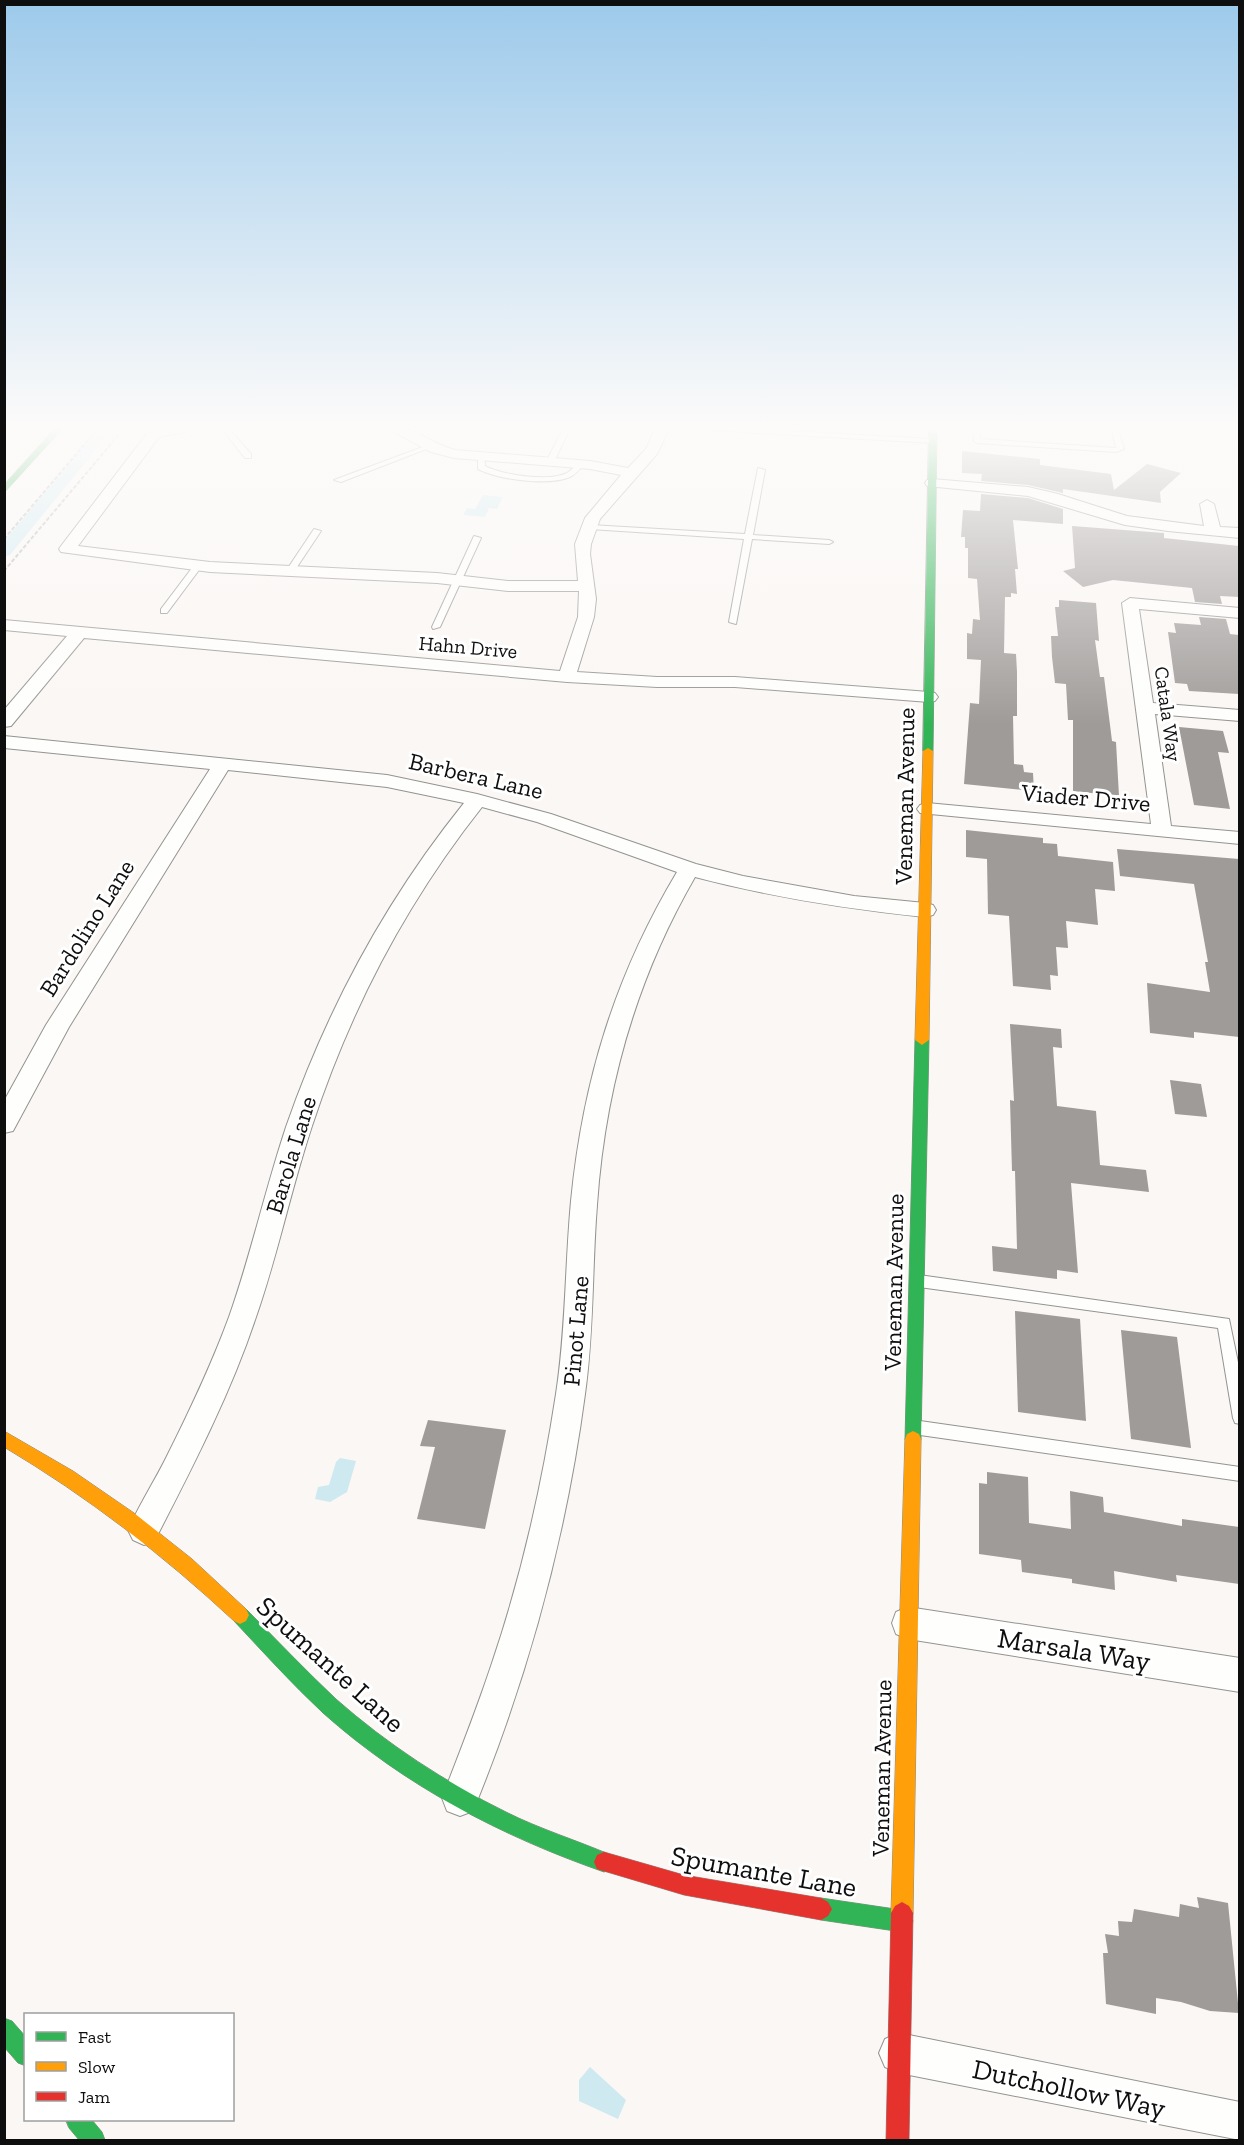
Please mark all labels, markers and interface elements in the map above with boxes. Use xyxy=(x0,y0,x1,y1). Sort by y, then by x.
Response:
street label: Hahn Drive xyxy=(418,631,518,663)
street label: Catala Way xyxy=(1149,665,1187,764)
street label: Veneman Avenue xyxy=(888,707,921,886)
street label: Barbera Lane xyxy=(406,746,546,805)
street label: Viader Drive xyxy=(1019,777,1152,818)
street label: Bardolino Lane xyxy=(33,854,140,1002)
street label: Barola Lane xyxy=(259,1092,322,1217)
street label: Veneman Avenue xyxy=(877,1193,910,1372)
street label: Pinot Lane xyxy=(556,1275,595,1387)
street label: Spumante Lane xyxy=(250,1589,411,1739)
street label: Marsala Way xyxy=(995,1621,1153,1678)
street label: Veneman Avenue xyxy=(865,1679,898,1858)
street label: Spumante Lane xyxy=(669,1839,859,1904)
legend xyxy=(24,2013,234,2121)
text: Fast xyxy=(78,2026,111,2048)
street label: Dutchollow Way xyxy=(970,2052,1169,2125)
text: Slow xyxy=(78,2056,115,2078)
text: Jam xyxy=(78,2086,110,2108)

